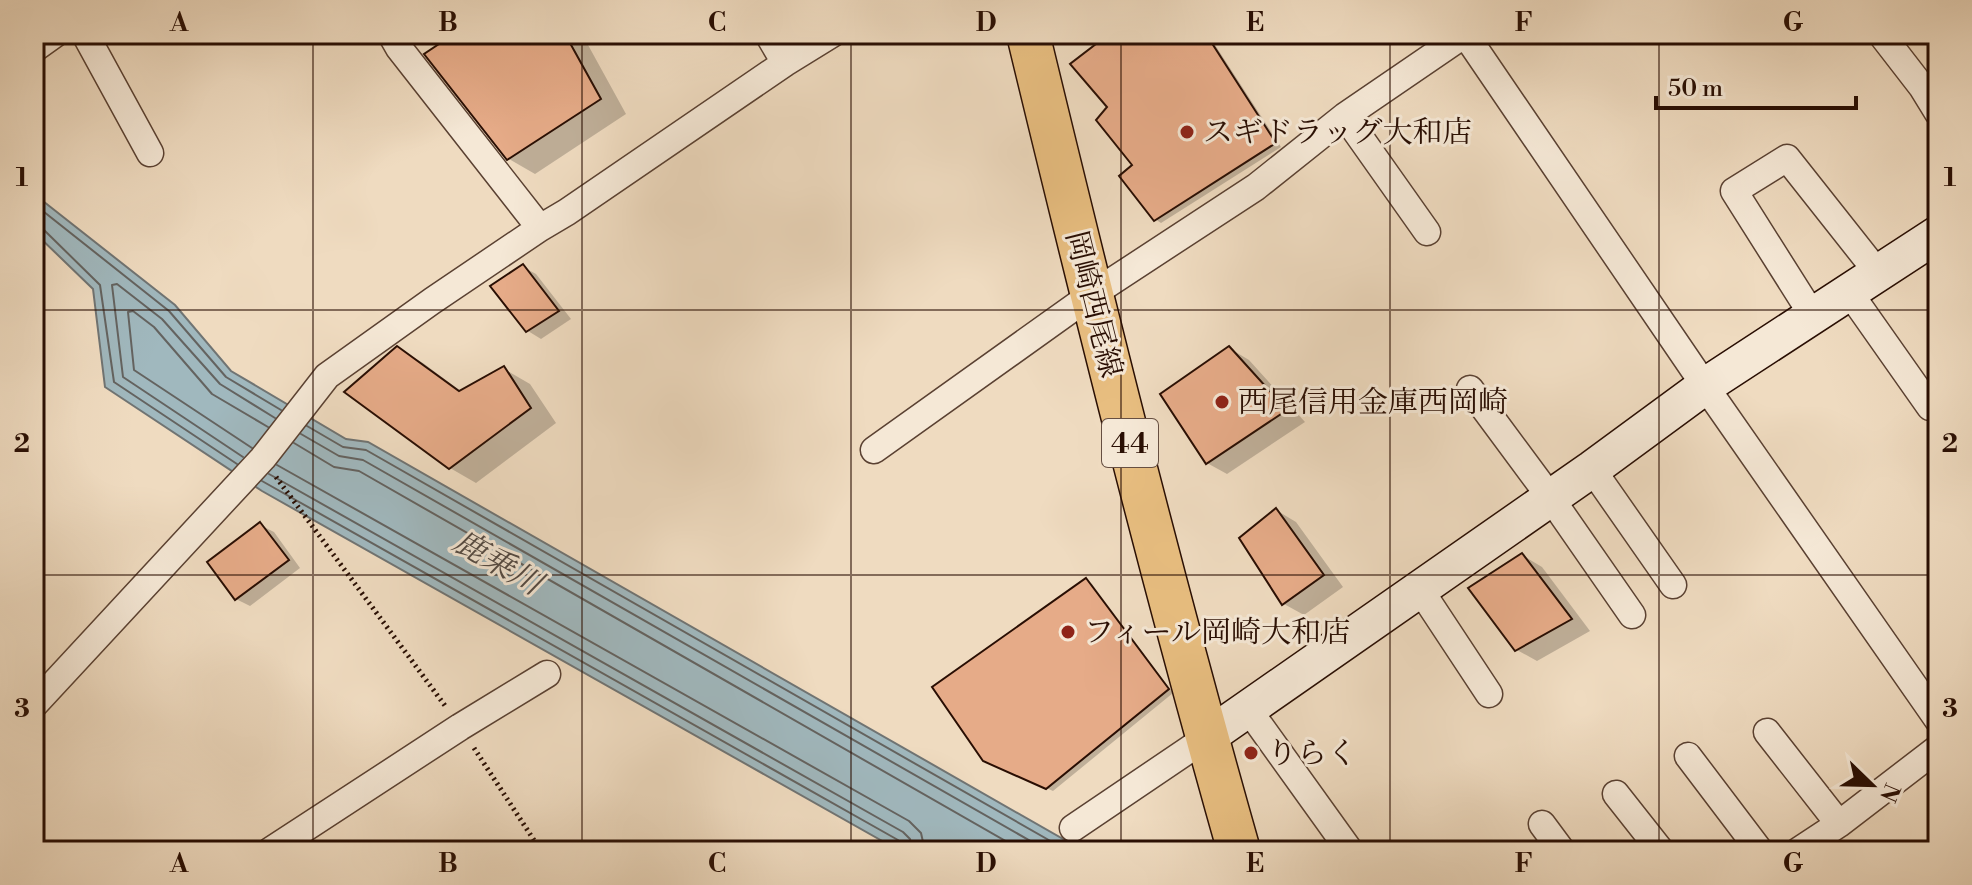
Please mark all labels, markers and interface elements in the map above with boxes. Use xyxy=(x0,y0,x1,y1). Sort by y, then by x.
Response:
text: A xyxy=(169,7,189,39)
text: B xyxy=(438,7,458,39)
text: C xyxy=(708,7,726,39)
text: D xyxy=(976,7,996,39)
text: E xyxy=(1246,7,1264,39)
text: F xyxy=(1515,7,1533,39)
text: G xyxy=(1783,7,1804,39)
scale bar xyxy=(1656,60,1856,110)
text: 50 m xyxy=(1668,74,1723,104)
place label: スギドラッグ大和店 xyxy=(1203,114,1472,152)
marker: スギドラッグ大和店 xyxy=(1178,123,1196,141)
text: 1 xyxy=(16,162,29,194)
text: 1 xyxy=(1944,162,1957,194)
street label: 岡崎西尾線 xyxy=(1056,227,1130,382)
place label: 西尾信用金庫西岡崎 xyxy=(1238,384,1508,422)
marker: 西尾信用金庫西岡崎 xyxy=(1213,393,1231,411)
road number: 44 xyxy=(1102,419,1158,467)
text: 2 xyxy=(14,428,30,460)
text: 2 xyxy=(1942,428,1958,460)
water label: 鹿乗川 xyxy=(446,522,552,606)
place label: フィール岡崎大和店 xyxy=(1084,614,1351,652)
marker: フィール岡崎大和店 xyxy=(1059,623,1077,641)
text: 3 xyxy=(14,693,30,725)
text: 3 xyxy=(1942,693,1958,725)
place label: りらく xyxy=(1267,735,1357,773)
marker: りらく xyxy=(1242,744,1260,762)
north arrow xyxy=(1832,745,1912,825)
text: N xyxy=(1873,779,1905,806)
text: A xyxy=(169,848,189,880)
text: B xyxy=(438,848,458,880)
text: C xyxy=(708,848,726,880)
text: D xyxy=(976,848,996,880)
text: E xyxy=(1246,848,1264,880)
text: F xyxy=(1515,848,1533,880)
text: G xyxy=(1783,848,1804,880)

